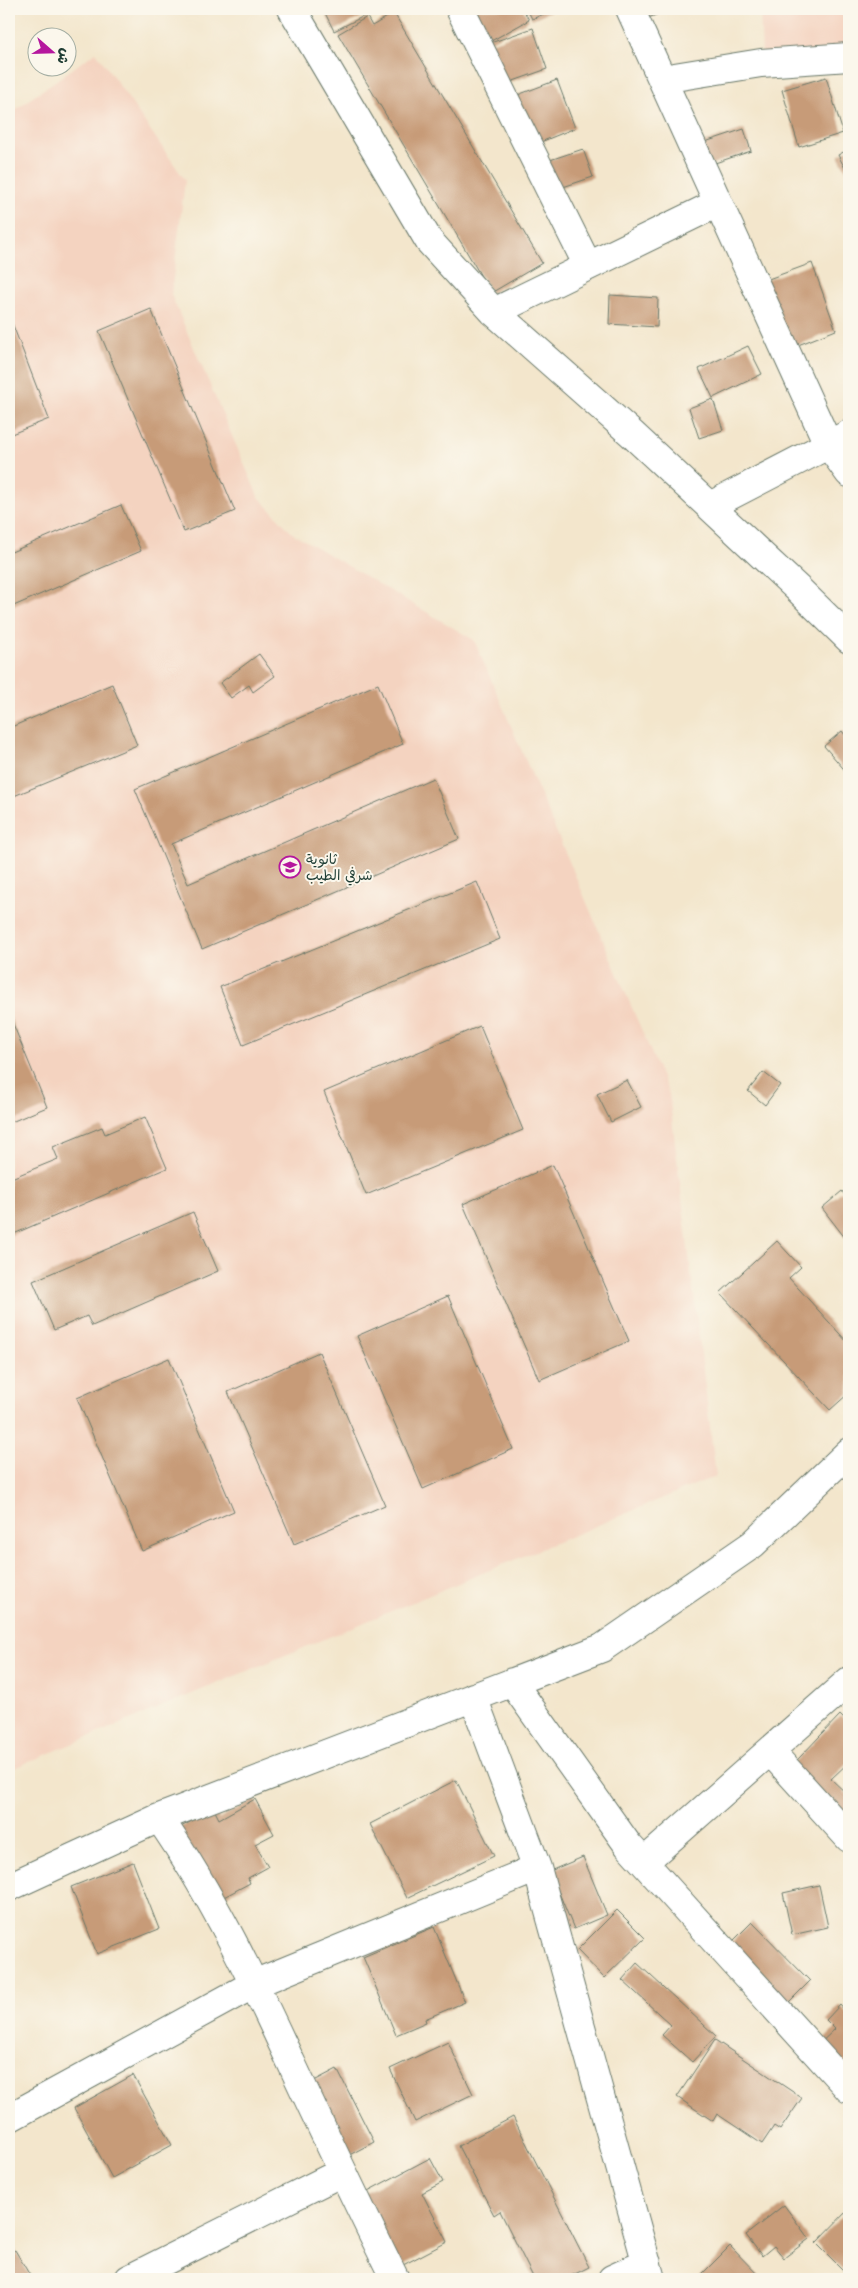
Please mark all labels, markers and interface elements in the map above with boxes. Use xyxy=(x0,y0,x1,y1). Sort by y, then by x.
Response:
north arrow xyxy=(28,28,78,78)
text: ش xyxy=(53,46,75,67)
place label: ثانوية شرفي الطيب xyxy=(306,850,373,886)
school or university icon: ثانوية شرفي الطيب xyxy=(278,855,302,879)

